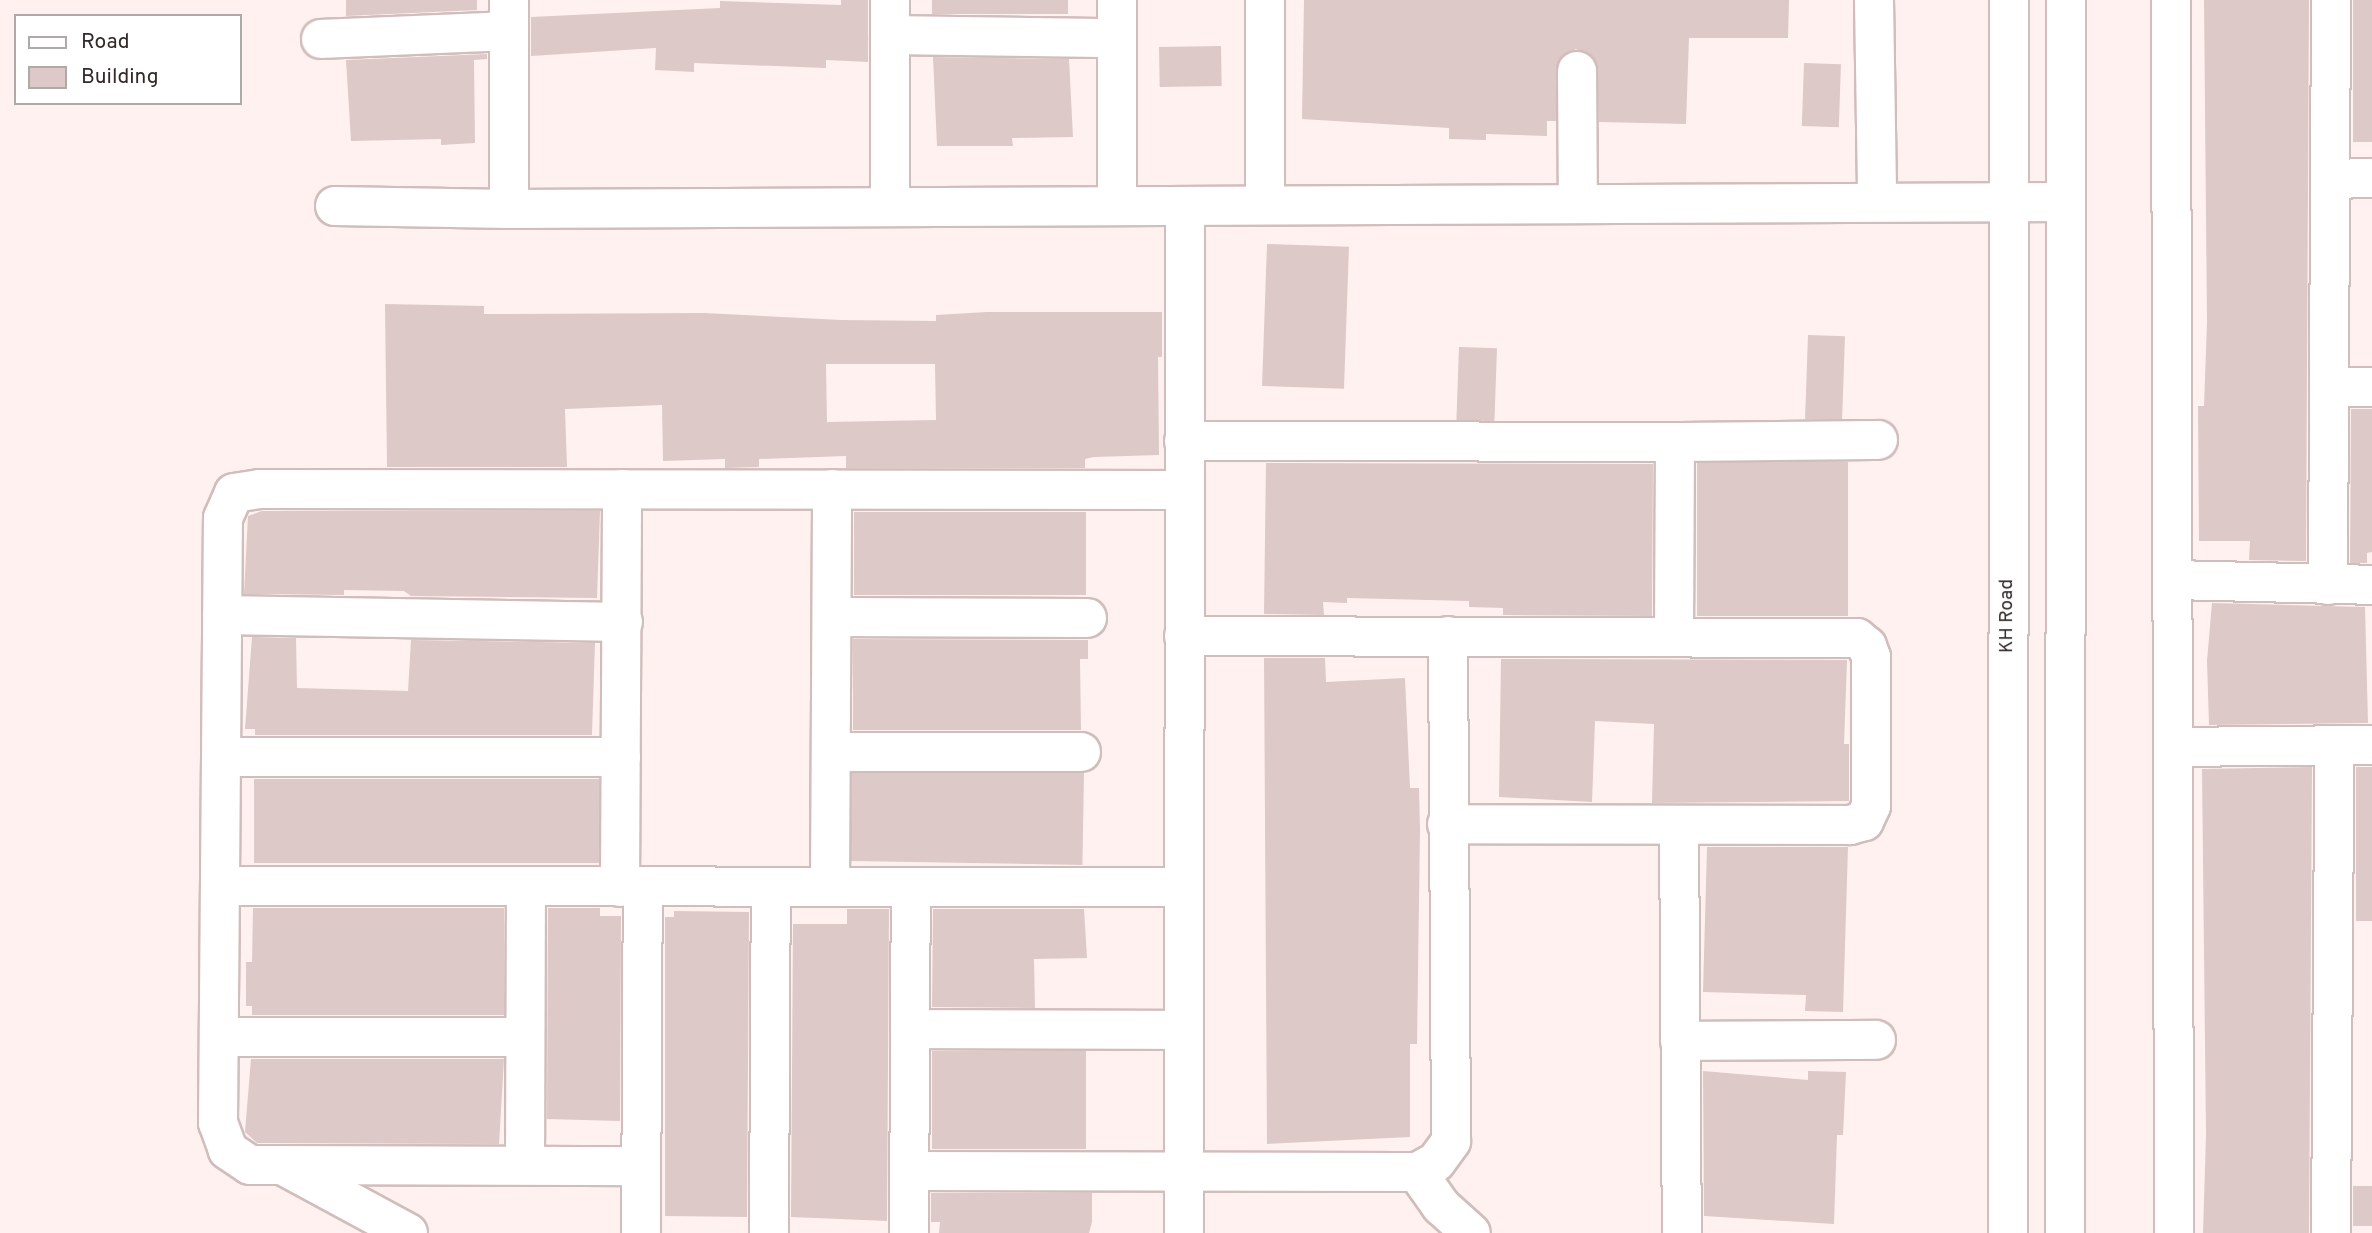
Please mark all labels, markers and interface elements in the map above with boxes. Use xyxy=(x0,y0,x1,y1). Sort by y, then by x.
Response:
legend xyxy=(14,14,242,105)
text: Road xyxy=(81,29,130,56)
text: Building xyxy=(81,64,159,91)
street label: KH Road xyxy=(1997,579,2019,653)

